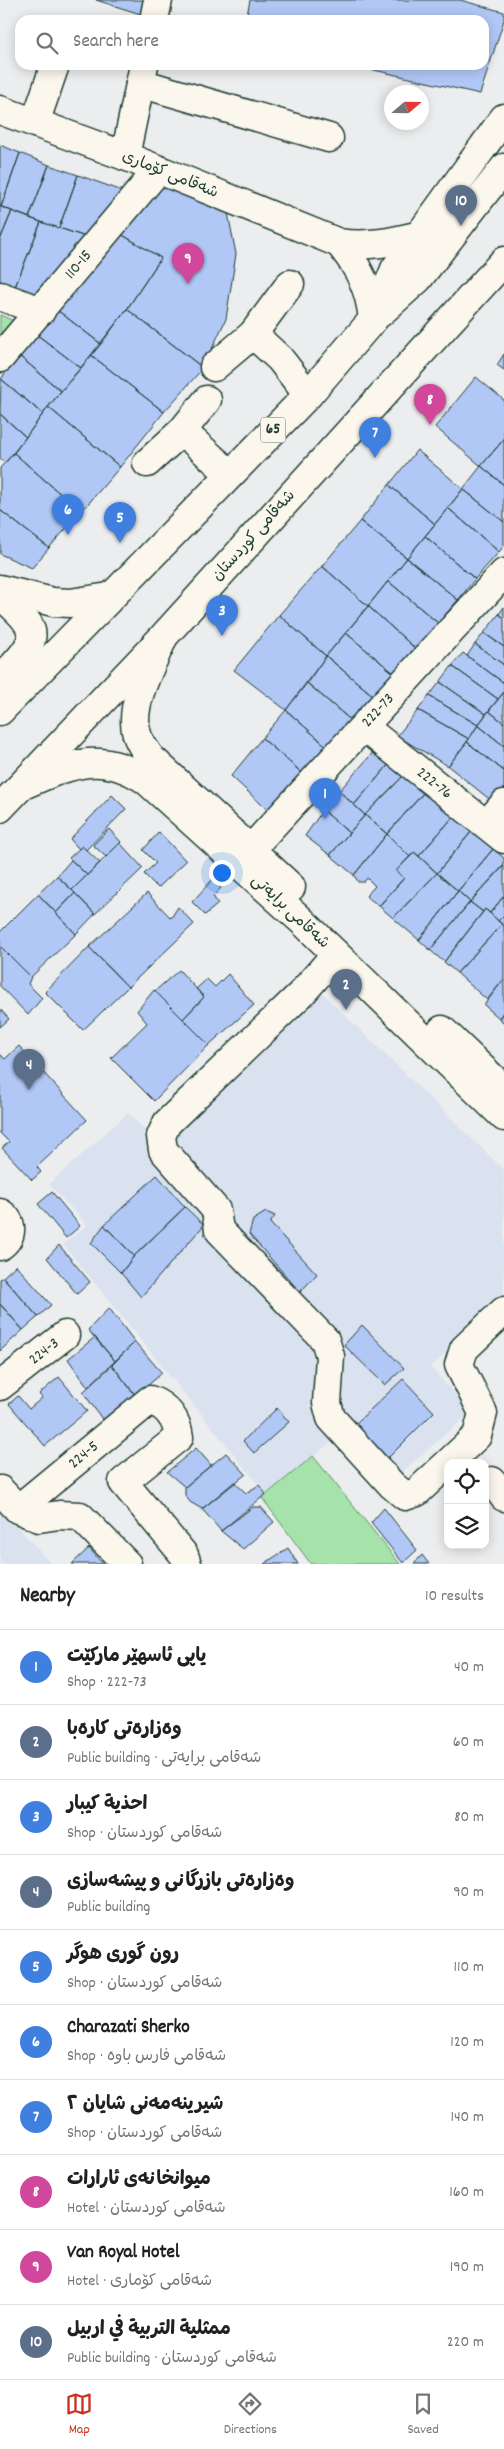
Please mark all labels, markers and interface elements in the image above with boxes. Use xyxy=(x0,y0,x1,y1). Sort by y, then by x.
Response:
search box xyxy=(15,15,489,70)
icon: search xyxy=(33,29,61,57)
text: Search here xyxy=(73,29,159,56)
north arrow xyxy=(384,85,429,130)
street label: شەقامی کۆماری xyxy=(118,145,222,205)
pin: 10 xyxy=(445,185,477,226)
pin: 9 xyxy=(172,243,204,284)
street label: 110-15 xyxy=(59,245,98,284)
pin: 8 xyxy=(414,384,446,425)
pin: 7 xyxy=(359,417,391,458)
road number: 65 xyxy=(260,418,286,442)
street label: شەقامی کوردستان xyxy=(207,485,301,587)
pin: 6 xyxy=(52,494,84,535)
pin: 5 xyxy=(104,502,136,543)
pin: 3 xyxy=(206,595,238,636)
street label: 222-73 xyxy=(356,688,400,733)
street label: 222-76 xyxy=(411,762,457,805)
pin: 1 xyxy=(309,778,341,819)
your location xyxy=(209,860,235,886)
street label: شەقامی برایەتی xyxy=(246,869,334,955)
pin: 2 xyxy=(330,969,362,1010)
pin: 4 xyxy=(13,1049,45,1090)
street label: 224-3 xyxy=(24,1332,64,1371)
street label: 224-5 xyxy=(63,1435,104,1474)
map controls xyxy=(444,1459,489,1549)
button: locate xyxy=(444,1459,489,1504)
button: layers xyxy=(444,1504,489,1549)
text: Nearby xyxy=(20,1582,75,1612)
text: 10 results xyxy=(425,1585,484,1608)
text: ياپی ئاسهێر مارکێت xyxy=(67,1644,206,1671)
text: 1 xyxy=(34,1656,38,1679)
text: 40 m xyxy=(454,1656,484,1679)
text: Shop · 222-73 xyxy=(67,1671,147,1694)
text: وەزارەتی کارەبا xyxy=(67,1717,182,1744)
text: 2 xyxy=(33,1731,40,1754)
text: 60 m xyxy=(453,1731,484,1754)
text: Public building · شەقامی برایەتی xyxy=(67,1747,261,1770)
text: احذية كيبار xyxy=(67,1792,147,1819)
text: 3 xyxy=(32,1806,40,1829)
text: 80 m xyxy=(454,1806,484,1829)
text: Shop · شەقامی کوردستان xyxy=(67,1822,223,1845)
text: وەزارەتی بازرگانی و پیشەسازی xyxy=(67,1869,294,1896)
text: 4 xyxy=(33,1881,39,1904)
text: 90 m xyxy=(453,1881,484,1904)
text: Public building xyxy=(67,1896,150,1919)
text: رون گوری هوگر xyxy=(67,1942,179,1969)
text: 5 xyxy=(32,1956,40,1979)
text: 110 m xyxy=(454,1956,484,1979)
text: Shop · شەقامی کوردستان xyxy=(67,1972,223,1995)
text: Charazati Sherko xyxy=(67,2015,190,2042)
text: 6 xyxy=(32,2031,40,2054)
text: 120 m xyxy=(450,2031,484,2054)
text: Shop · شەقامی فارس باوە xyxy=(67,2045,226,2068)
text: شیرینەمەنی شایان ٢ xyxy=(67,2092,223,2119)
text: 7 xyxy=(33,2106,39,2129)
text: 140 m xyxy=(450,2106,484,2129)
text: Shop · شەقامی کوردستان xyxy=(67,2122,223,2145)
text: میوانخانەی ئارارات xyxy=(67,2167,211,2194)
text: 8 xyxy=(33,2181,39,2204)
text: 160 m xyxy=(449,2181,484,2204)
text: Hotel · شەقامی کوردستان xyxy=(67,2197,226,2220)
text: Van Royal Hotel xyxy=(67,2240,179,2267)
text: 9 xyxy=(32,2256,40,2279)
text: 190 m xyxy=(450,2256,484,2279)
text: Hotel · شەقامی کۆماری xyxy=(67,2270,212,2293)
text: ممثلية التربية في اربيل xyxy=(67,2317,231,2344)
text: 10 xyxy=(30,2331,42,2354)
text: 220 m xyxy=(447,2331,484,2354)
text: Public building · شەقامی کوردستان xyxy=(67,2347,277,2370)
tab: Map xyxy=(65,2390,93,2440)
tab: Directions xyxy=(224,2390,277,2440)
tab: Saved xyxy=(407,2390,439,2440)

